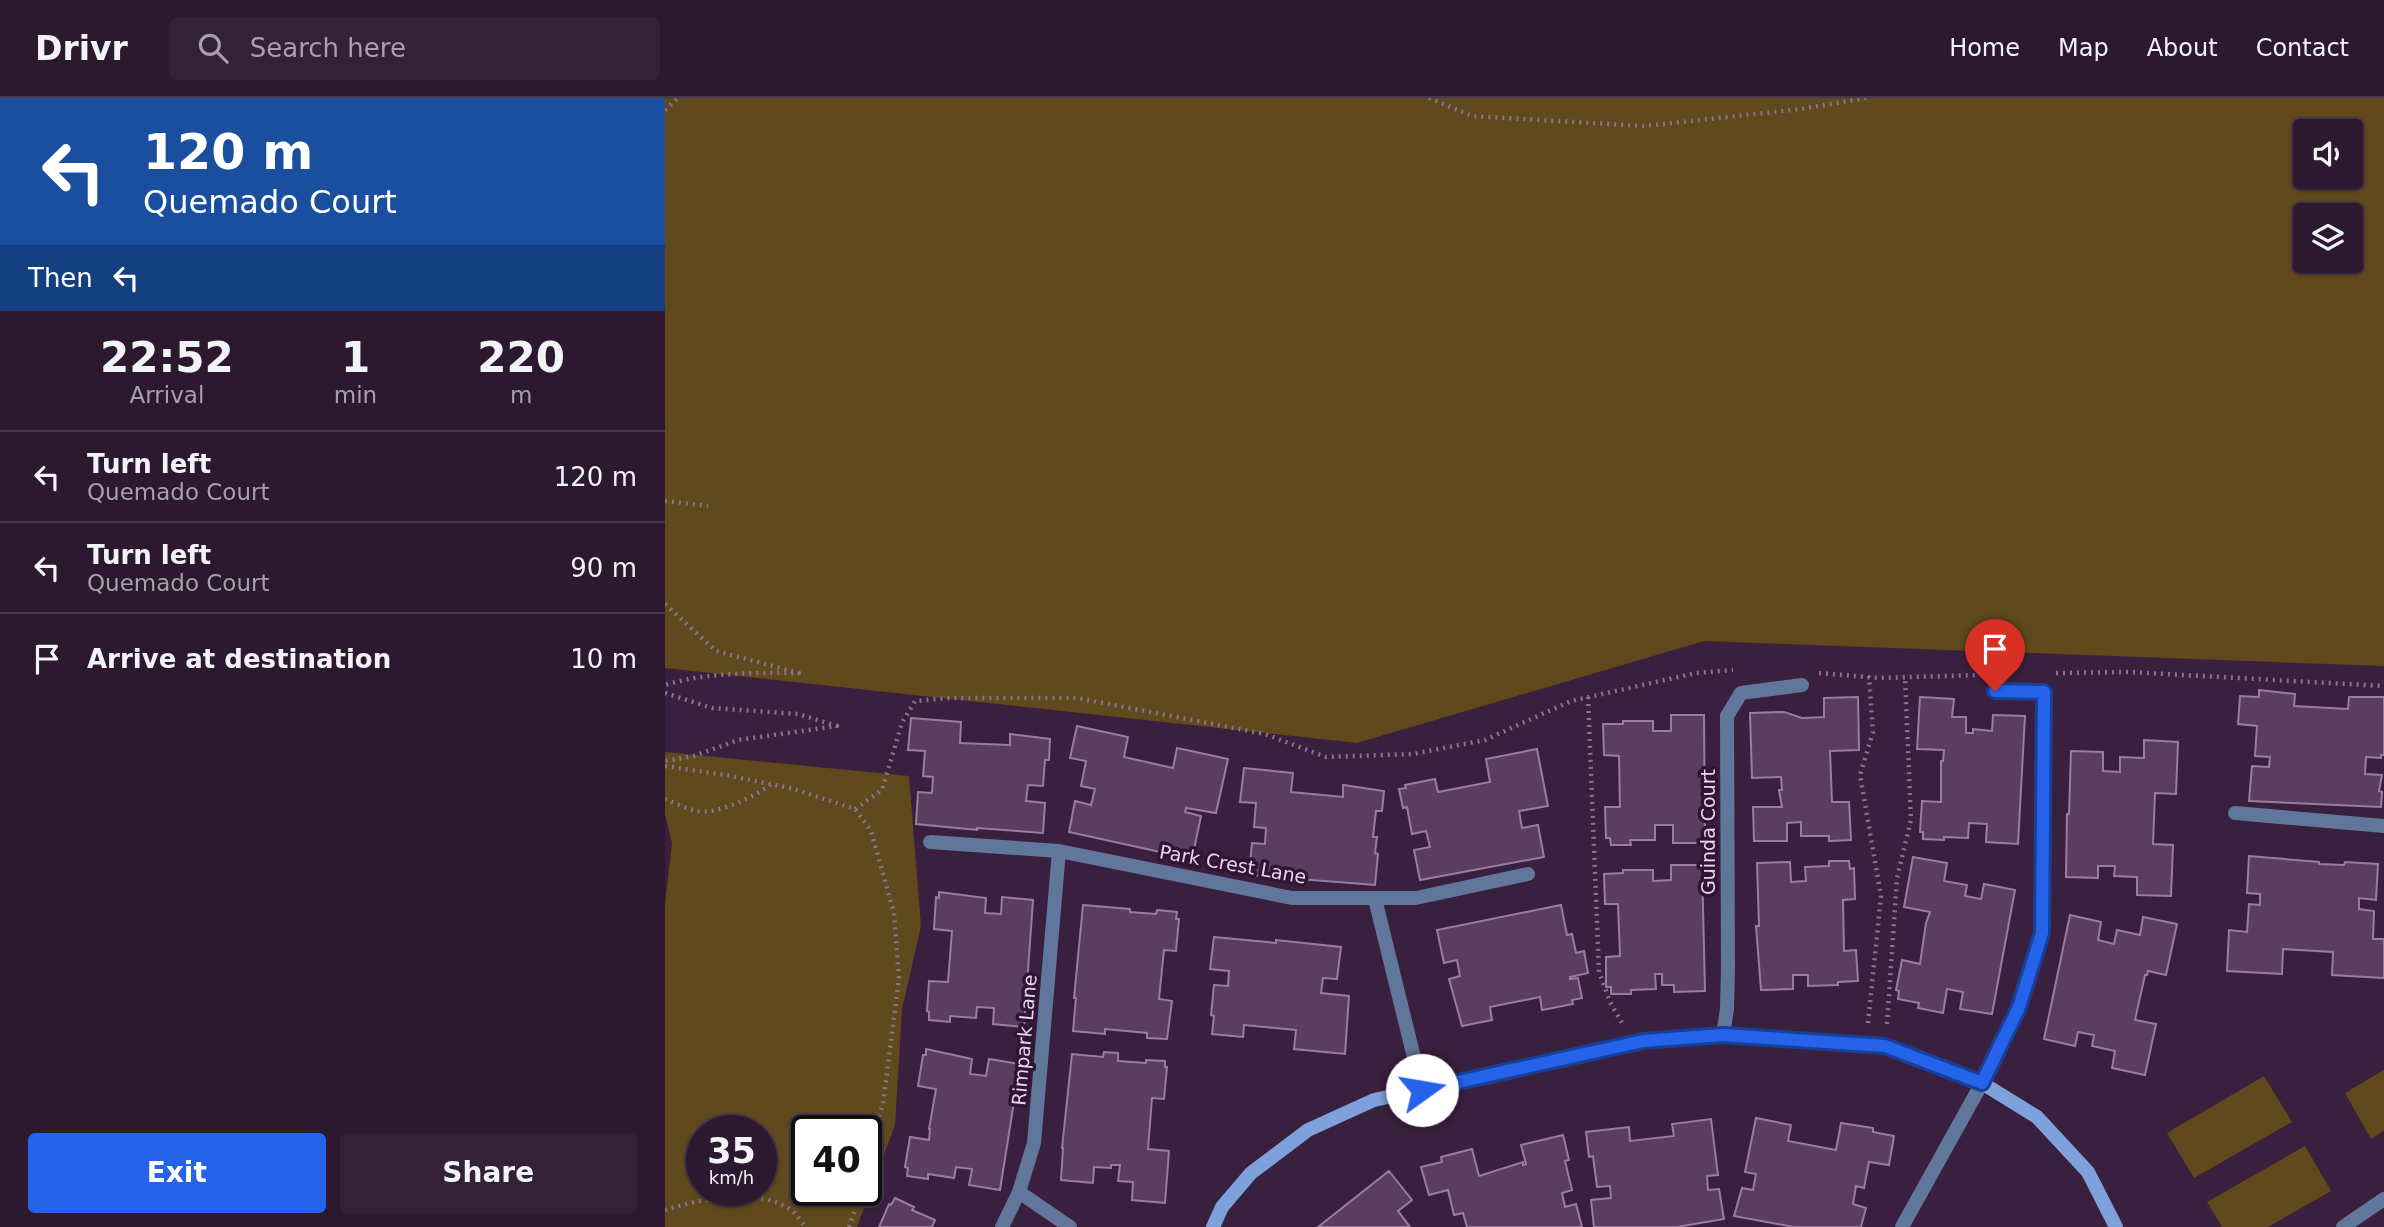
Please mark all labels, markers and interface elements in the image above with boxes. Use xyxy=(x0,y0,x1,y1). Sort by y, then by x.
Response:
search box xyxy=(170,17,660,80)
text: Drivr xyxy=(35,29,128,68)
icon: search xyxy=(194,29,232,67)
text: Search here xyxy=(250,33,406,63)
text: Home xyxy=(1949,34,2020,62)
text: Map xyxy=(2058,34,2109,62)
text: About xyxy=(2147,34,2218,62)
text: Contact xyxy=(2256,34,2349,62)
map controls xyxy=(2293,119,2363,273)
button: sound xyxy=(2293,119,2363,189)
text: 120 m xyxy=(143,124,313,181)
icon: left xyxy=(28,126,119,217)
text: Quemado Court xyxy=(143,183,397,221)
button: layers xyxy=(2293,203,2363,273)
icon: left xyxy=(107,259,145,297)
text: Then xyxy=(28,263,93,293)
text: 22:52 xyxy=(100,333,234,382)
text: 1 xyxy=(341,333,370,382)
text: 220 xyxy=(477,333,565,382)
text: Arrival xyxy=(130,382,204,408)
text: min xyxy=(334,382,377,408)
text: m xyxy=(510,382,532,408)
text: Turn left xyxy=(87,449,211,479)
icon: left xyxy=(28,458,66,496)
text: 120 m xyxy=(554,462,637,492)
text: Quemado Court xyxy=(87,479,270,505)
text: Turn left xyxy=(87,540,211,570)
icon: left xyxy=(28,549,66,587)
text: 90 m xyxy=(570,553,637,583)
text: Quemado Court xyxy=(87,570,270,596)
pin xyxy=(1965,619,2025,691)
icon: arrive xyxy=(1976,630,2014,668)
icon: arrive xyxy=(28,640,66,678)
text: Arrive at destination xyxy=(87,644,391,674)
text: 10 m xyxy=(570,644,637,674)
street label: Guinda Court xyxy=(1697,769,1719,895)
street label: Park Crest Lane xyxy=(1158,840,1308,888)
street label: Rimpark Lane xyxy=(1007,974,1041,1106)
position arrow xyxy=(1385,1053,1459,1127)
speed limit sign: 40 xyxy=(791,1115,882,1206)
text: 35 xyxy=(707,1131,756,1171)
button: Exit xyxy=(28,1133,326,1213)
button: Share xyxy=(340,1133,637,1213)
text: km/h xyxy=(709,1167,754,1188)

